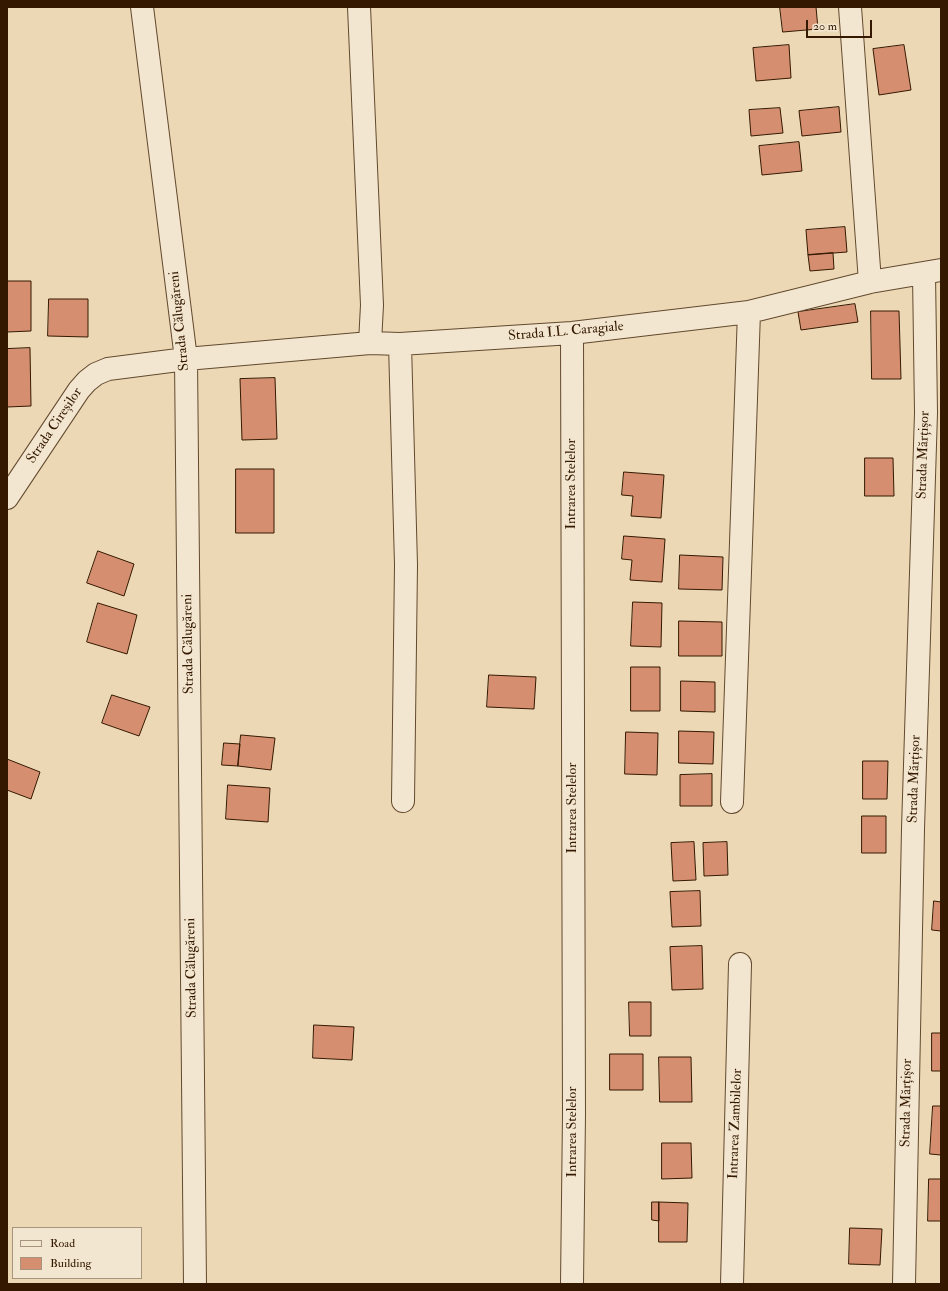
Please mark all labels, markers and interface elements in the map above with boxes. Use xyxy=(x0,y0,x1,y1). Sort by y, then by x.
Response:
scale bar xyxy=(808,12,874,38)
text: 20 m xyxy=(813,19,837,34)
street label: Strada Călugăreni xyxy=(166,270,194,372)
street label: Strada I.L. Caragiale xyxy=(508,319,624,345)
street label: Strada Cireșilor xyxy=(23,385,87,467)
street label: Strada Mărțișor xyxy=(914,411,934,499)
street label: Intrarea Stelelor xyxy=(564,438,580,530)
street label: Strada Călugăreni xyxy=(180,594,198,694)
street label: Strada Mărțișor xyxy=(905,735,925,823)
street label: Intrarea Stelelor xyxy=(565,762,581,854)
street label: Strada Călugăreni xyxy=(183,918,201,1018)
street label: Strada Mărțișor xyxy=(898,1059,916,1147)
street label: Intrarea Zambilelor xyxy=(726,1068,746,1180)
street label: Intrarea Stelelor xyxy=(565,1086,581,1178)
legend xyxy=(12,1227,142,1279)
text: Road xyxy=(50,1236,75,1251)
text: Building xyxy=(50,1256,91,1271)

